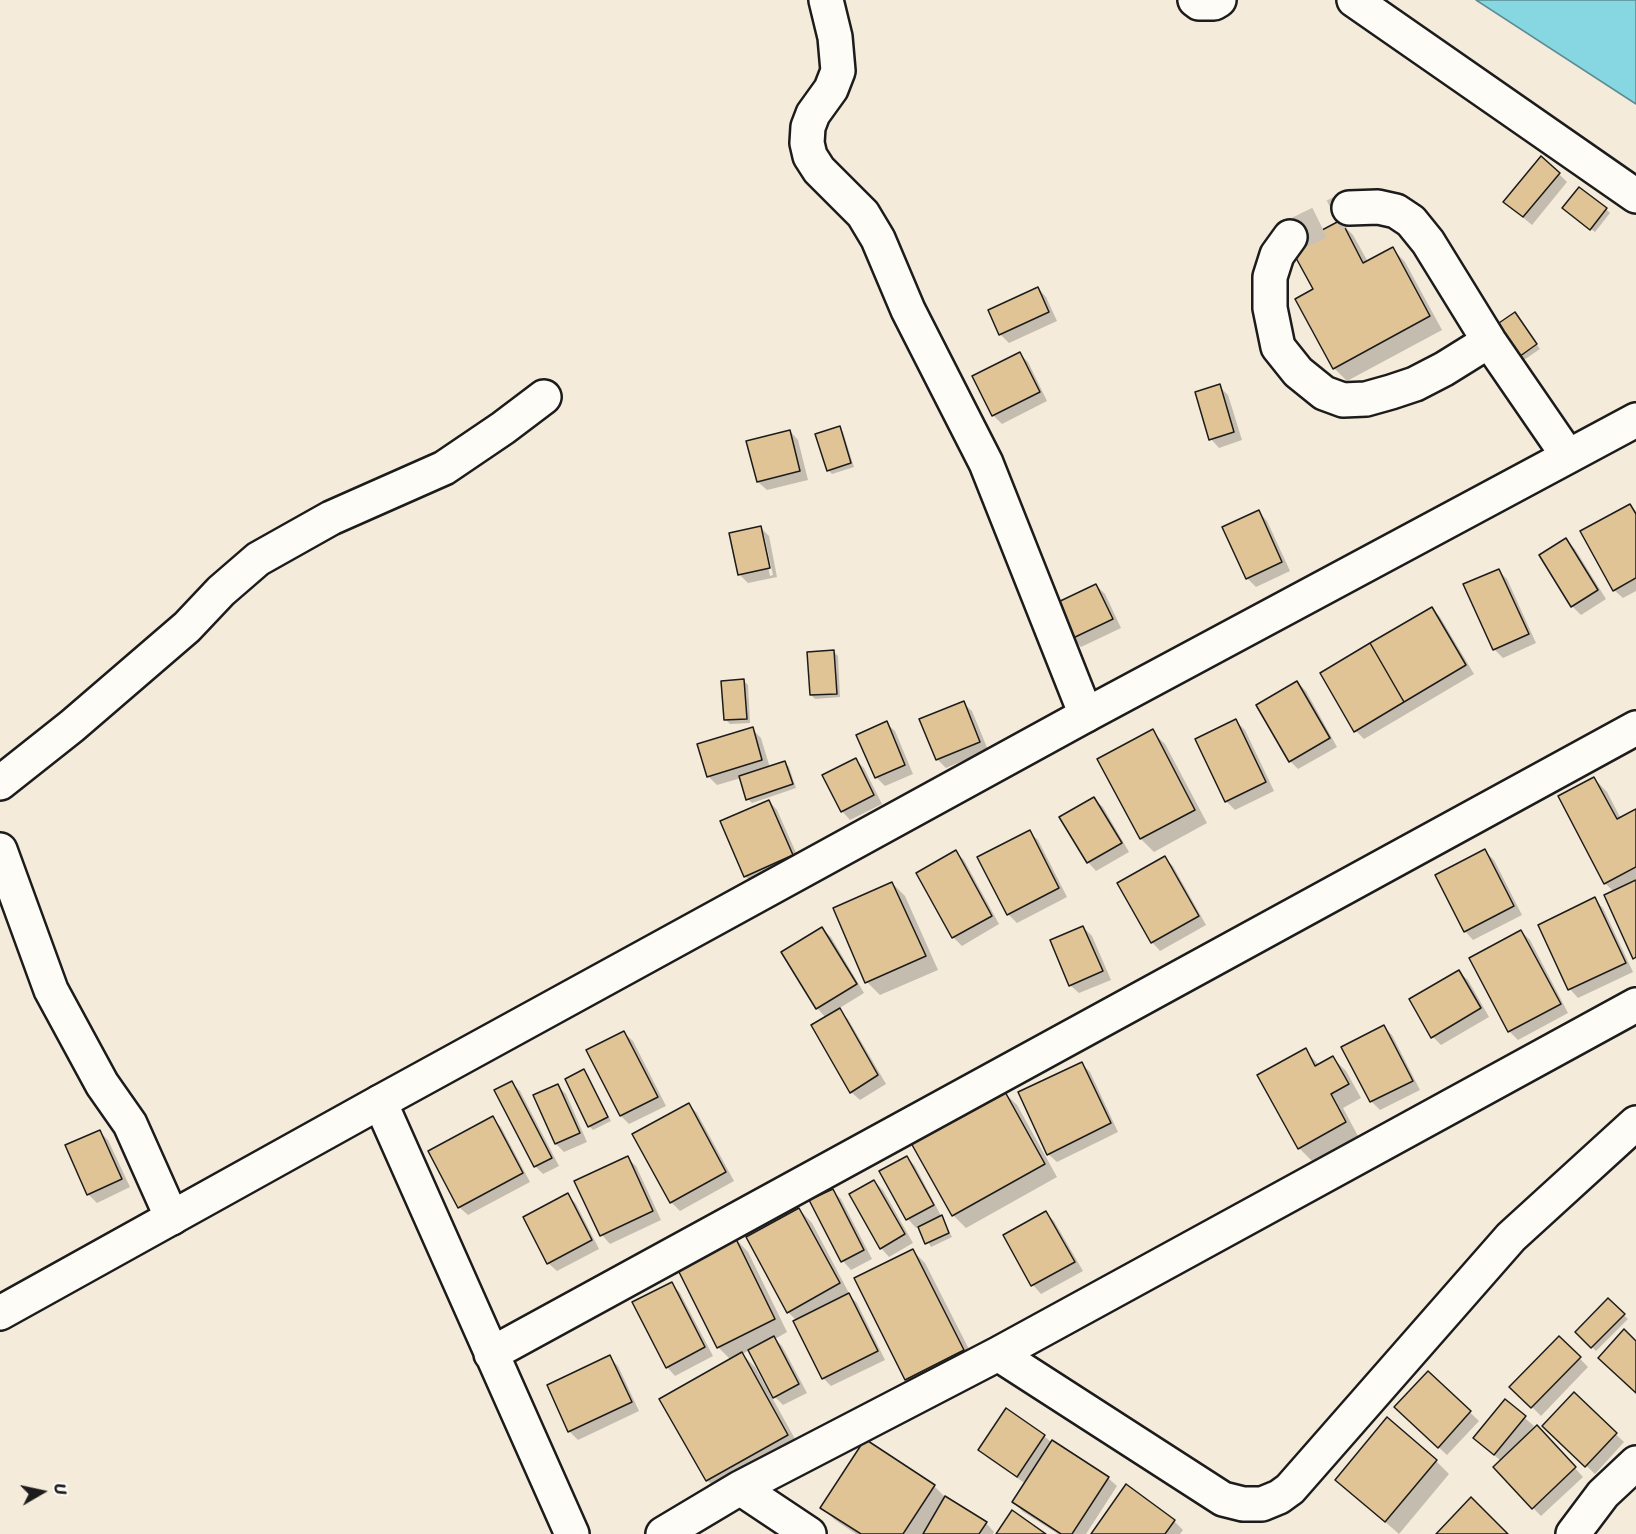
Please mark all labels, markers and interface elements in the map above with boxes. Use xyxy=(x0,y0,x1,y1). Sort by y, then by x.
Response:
north arrow xyxy=(12,1462,72,1522)
text: U xyxy=(45,1482,75,1497)

